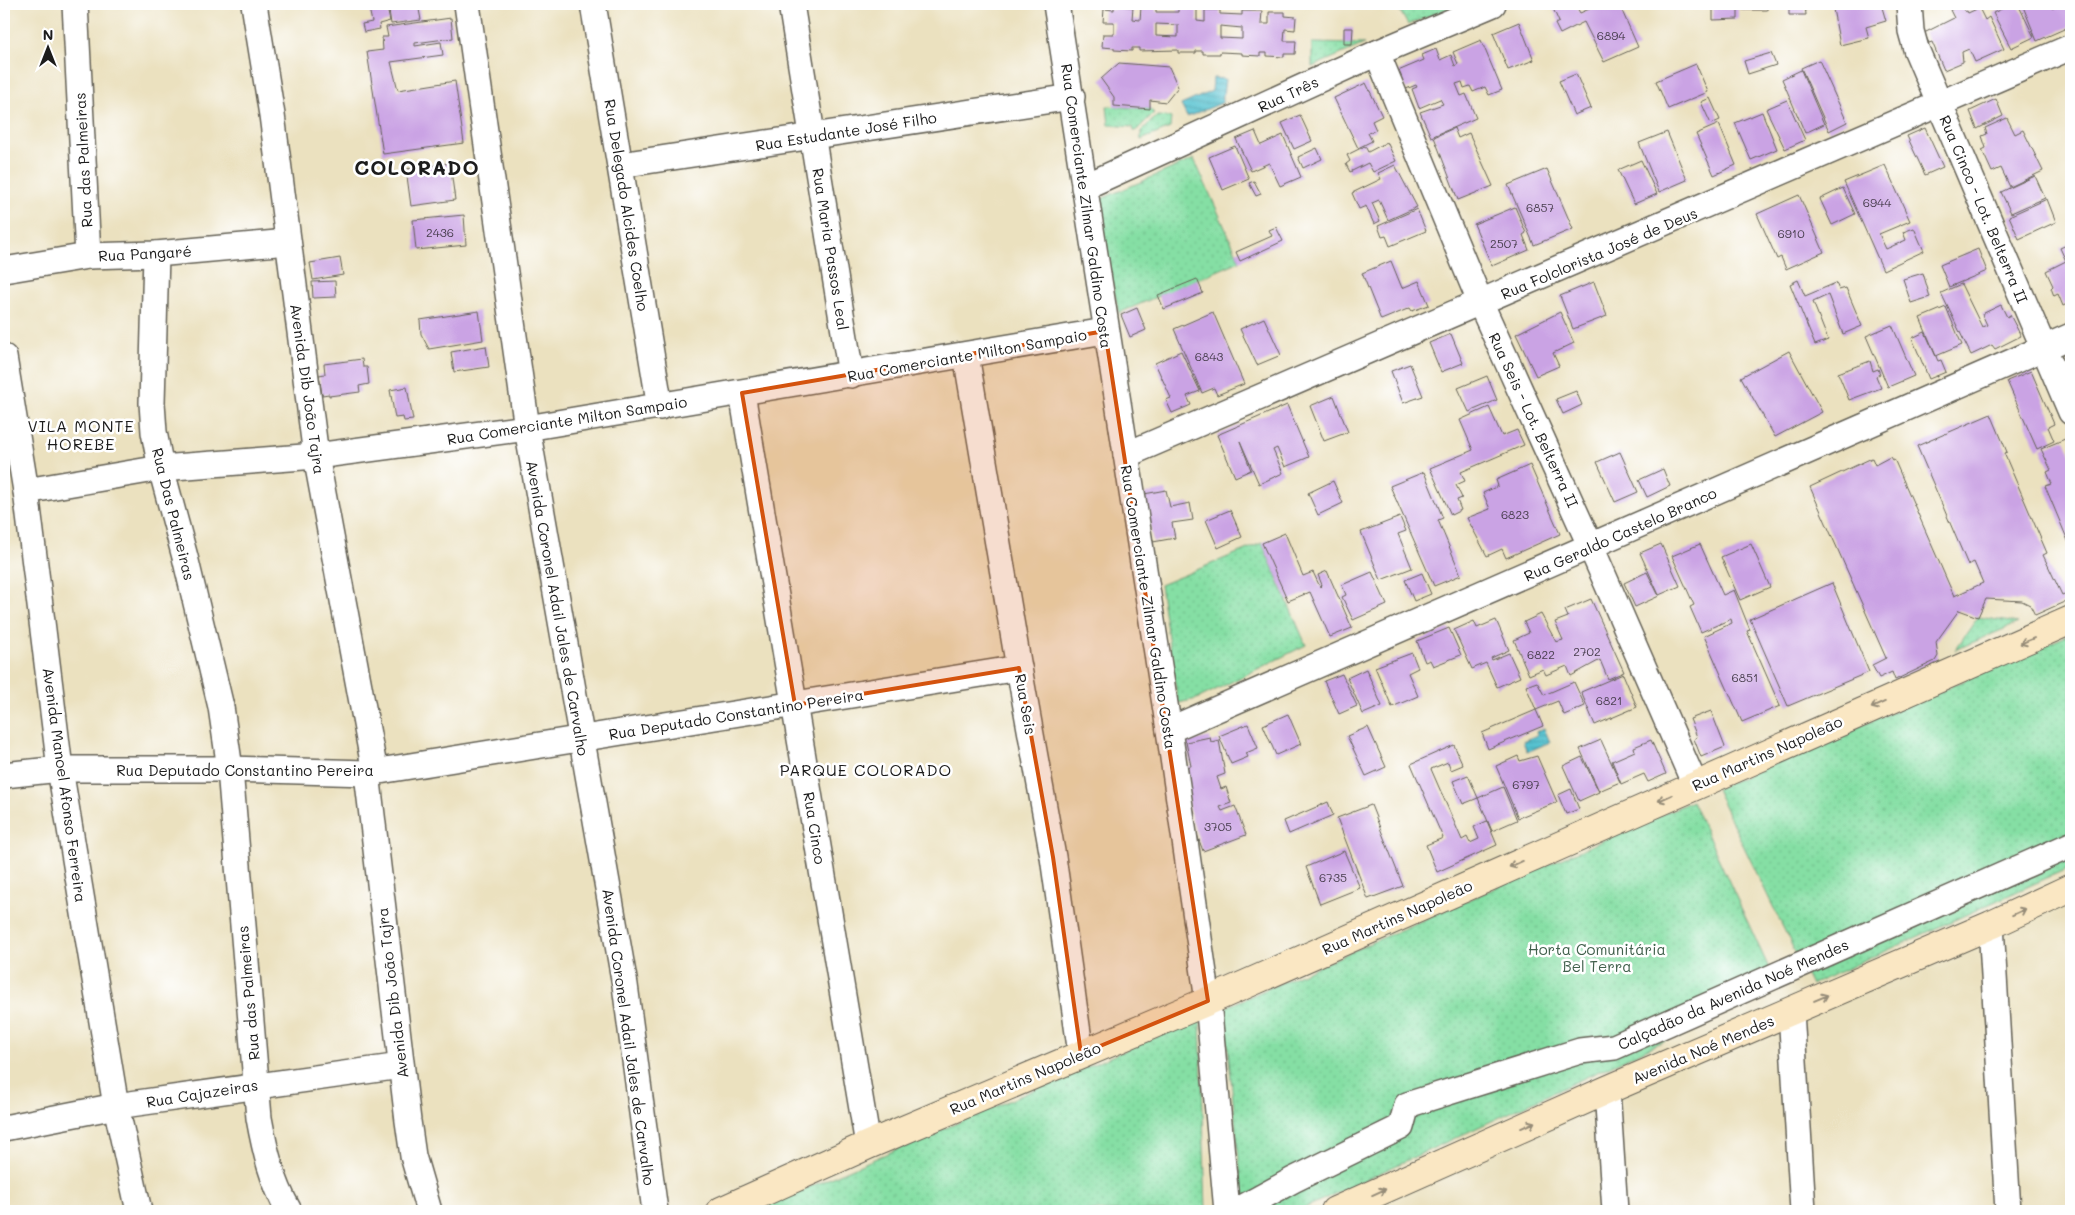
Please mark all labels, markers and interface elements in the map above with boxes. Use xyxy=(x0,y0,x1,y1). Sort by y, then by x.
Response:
north arrow xyxy=(22,22,72,72)
text: N xyxy=(43,25,53,44)
house number: 6894 xyxy=(1597,27,1625,43)
street label: Rua Comerciante Zilmar Galdino Costa xyxy=(1057,62,1117,350)
street label: Rua Três xyxy=(1254,71,1322,117)
street label: Rua das Palmeiras xyxy=(69,92,97,228)
street label: Rua Delegado Alcides Coelho xyxy=(600,98,654,312)
street label: Rua Estudante José Filho xyxy=(754,107,938,155)
street label: Rua Cinco - Lot. Belterra II xyxy=(1935,112,2033,306)
district label: COLORADO xyxy=(354,154,480,180)
street label: Rua Maria Passos Leal xyxy=(808,166,854,332)
house number: 6944 xyxy=(1863,194,1891,210)
house number: 6857 xyxy=(1526,199,1554,215)
street label: Rua Folclorista José de Deus xyxy=(1498,202,1700,304)
house number: 2436 xyxy=(426,224,454,240)
house number: 6910 xyxy=(1777,225,1805,241)
house number: 2507 xyxy=(1490,235,1518,251)
street label: Rua Pangaré xyxy=(98,241,192,265)
street label: Avenida Dib João Tajra xyxy=(286,303,330,475)
street label: Rua Comerciante Milton Sampaio xyxy=(846,324,1088,386)
street label: Rua Seis - Lot. Belterra II xyxy=(1485,329,1584,511)
house number: 6843 xyxy=(1195,348,1223,364)
street label: Rua Comerciante Milton Sampaio xyxy=(446,391,689,449)
district label: VILA MONTE HOREBE xyxy=(27,415,135,454)
street label: Rua Das Palmeiras xyxy=(148,446,200,582)
street label: Avenida Coronel Adail Jales de Carvalho xyxy=(522,459,594,757)
street label: Rua Comerciante Zilmar Galdino Costa xyxy=(1117,464,1181,750)
street label: Rua Geraldo Castelo Branco xyxy=(1520,482,1720,586)
house number: 6823 xyxy=(1501,506,1529,522)
one-way arrow xyxy=(2020,636,2035,646)
house number: 2702 xyxy=(1573,643,1601,659)
house number: 6822 xyxy=(1527,646,1555,662)
street label: Avenida Manoel Afonso Ferreira xyxy=(39,666,91,904)
house number: 6851 xyxy=(1732,669,1758,685)
street label: Rua Seis xyxy=(1011,672,1041,736)
street label: Rua Deputado Constantino Pereira xyxy=(607,684,865,744)
house number: 6821 xyxy=(1596,692,1622,708)
one-way arrow xyxy=(1871,700,1886,710)
street label: Rua Martins Napoleão xyxy=(1689,711,1845,795)
district label: PARQUE COLORADO xyxy=(780,759,952,780)
street label: Rua Deputado Constantino Pereira xyxy=(116,760,374,780)
house number: 6797 xyxy=(1512,776,1540,792)
street label: Rua Cinco xyxy=(799,790,831,866)
one-way arrow xyxy=(1658,794,1673,804)
house number: 3705 xyxy=(1204,818,1232,834)
one-way arrow xyxy=(1509,860,1524,870)
house number: 6735 xyxy=(1319,869,1347,885)
street label: Rua Martins Napoleão xyxy=(1319,875,1475,959)
street label: Avenida Coronel Adail Jales de Carvalho xyxy=(598,887,660,1187)
street label: Avenida Dib João Tajra xyxy=(372,907,412,1079)
one-way arrow xyxy=(2011,907,2026,917)
street label: Rua das Palmeiras xyxy=(232,925,264,1061)
street label: Calçadão da Avenida Noé Mendes xyxy=(1615,935,1851,1053)
park label: Horta Comunitária Bel Terra xyxy=(1528,939,1666,976)
one-way arrow xyxy=(1813,993,1828,1002)
street label: Avenida Noé Mendes xyxy=(1629,1011,1777,1087)
street label: Rua Martins Napoleão xyxy=(946,1037,1104,1119)
street label: Rua Cajazeiras xyxy=(145,1074,259,1112)
one-way arrow xyxy=(1520,1120,1535,1130)
one-way arrow xyxy=(1371,1186,1386,1196)

